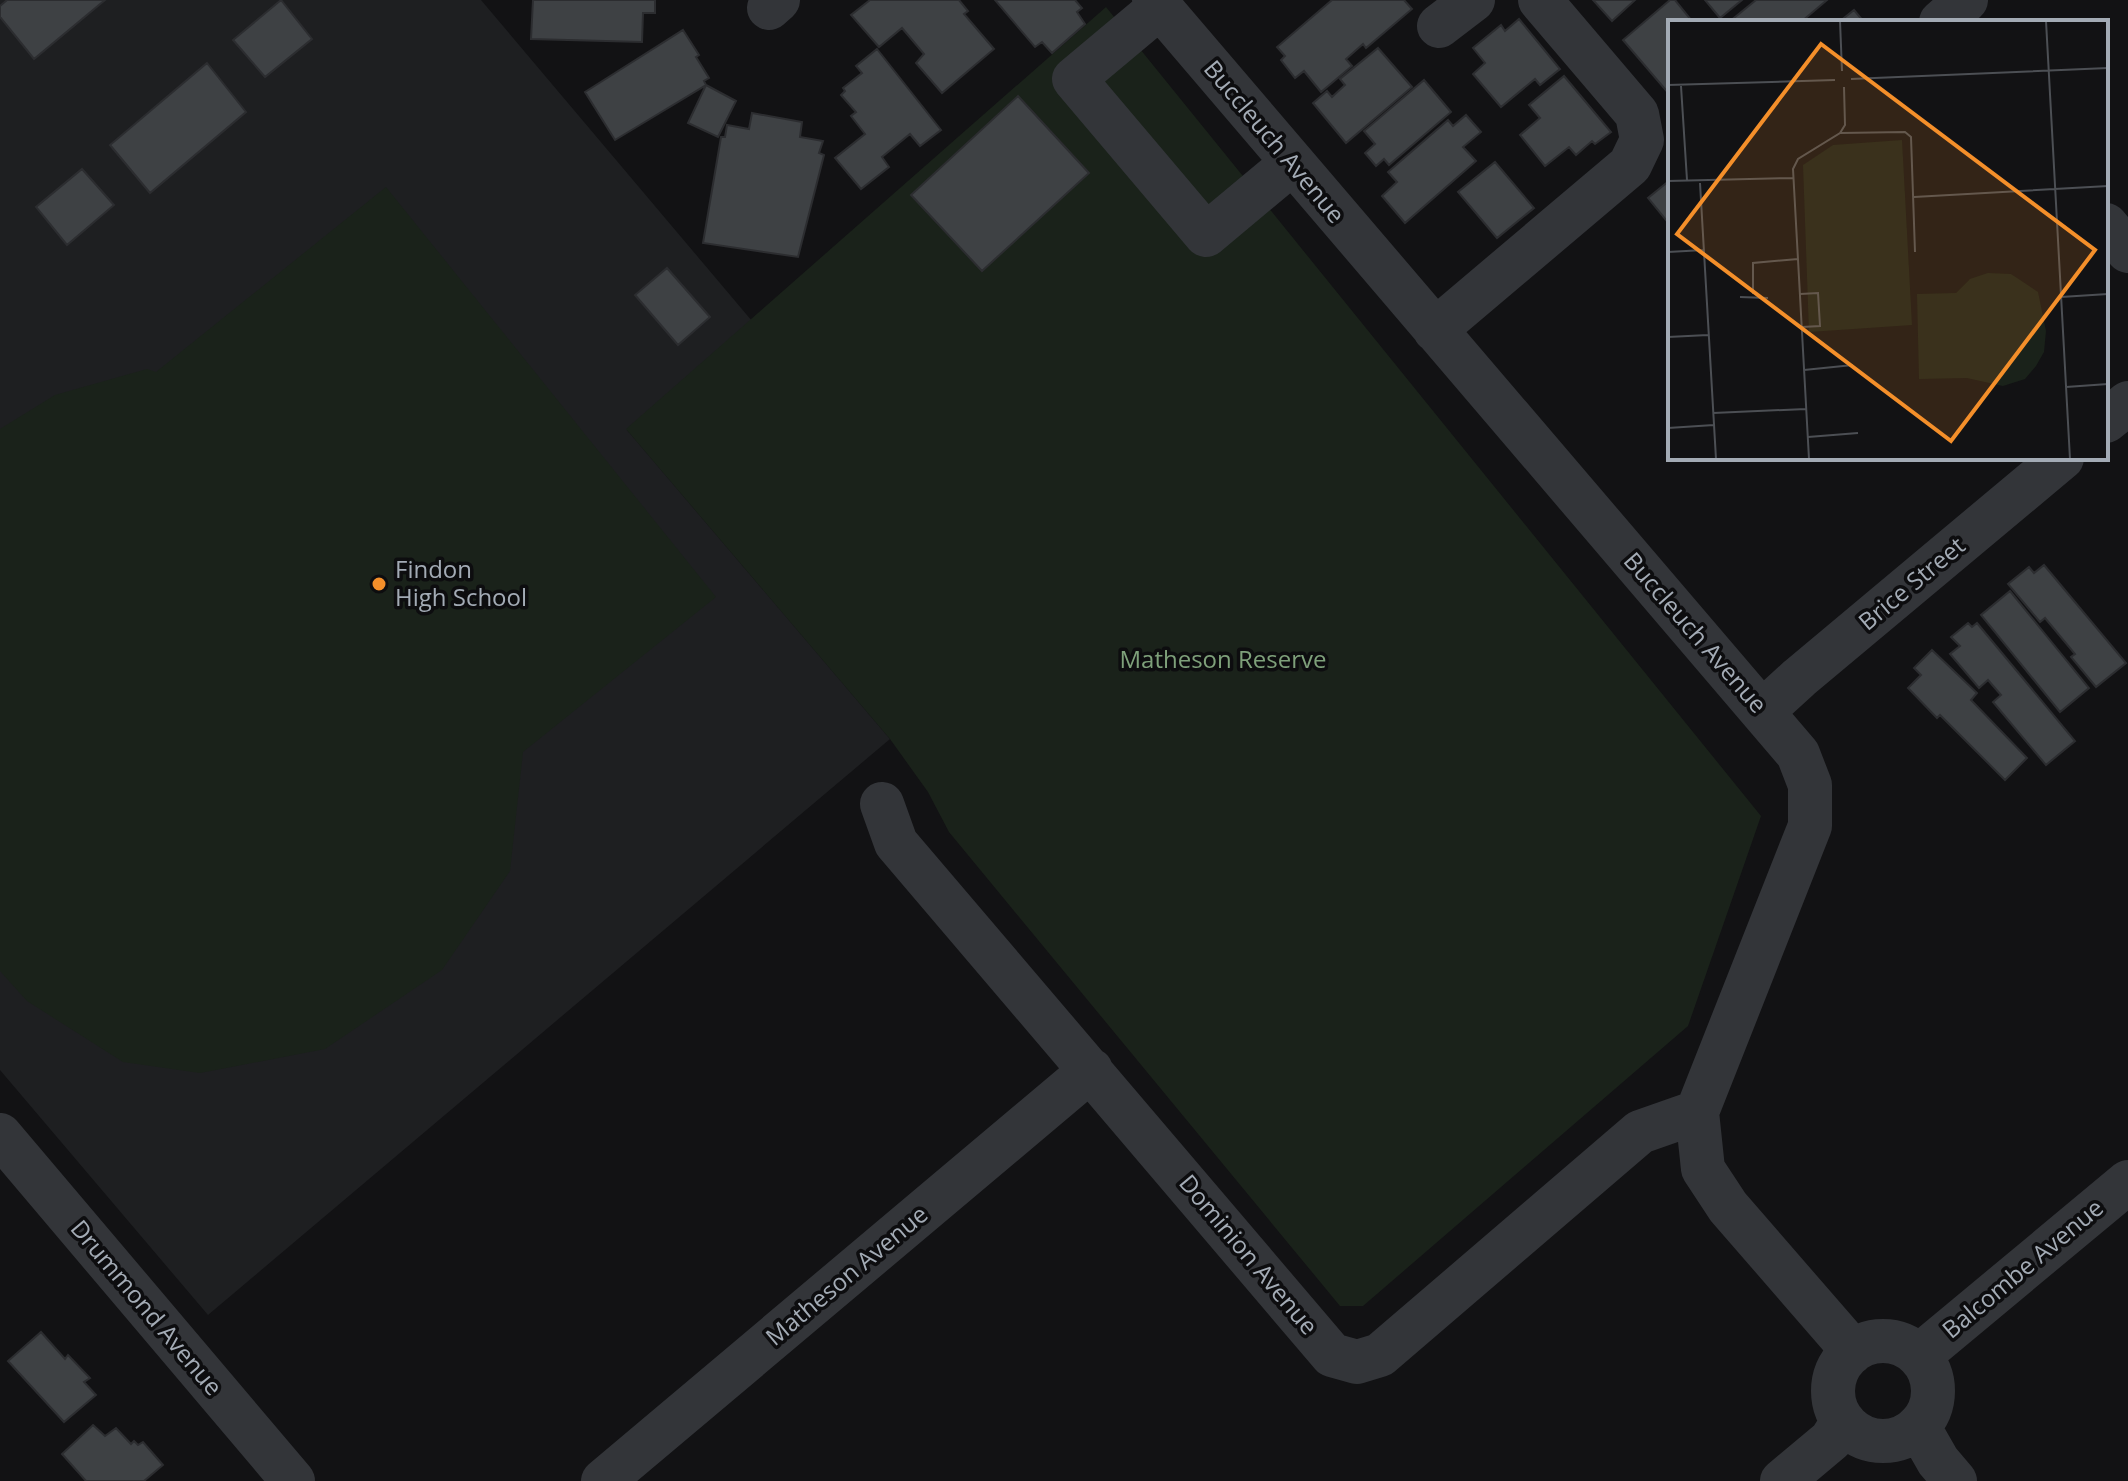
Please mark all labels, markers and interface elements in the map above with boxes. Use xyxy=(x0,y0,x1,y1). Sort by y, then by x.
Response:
inset map xyxy=(1668,20,2108,460)
street label: Buccleuch Avenue xyxy=(1197,52,1353,230)
street label: Brice Street xyxy=(1851,529,1971,637)
street label: Buccleuch Avenue xyxy=(1617,544,1775,720)
place label: Findon High School xyxy=(395,552,527,613)
marker: Findon High School xyxy=(370,575,388,593)
park label: Matheson Reserve xyxy=(1120,642,1326,675)
street label: Dominion Avenue xyxy=(1172,1167,1326,1341)
street label: Balcombe Avenue xyxy=(1934,1191,2110,1345)
street label: Matheson Avenue xyxy=(758,1197,934,1352)
street label: Drummond Avenue xyxy=(64,1212,231,1402)

